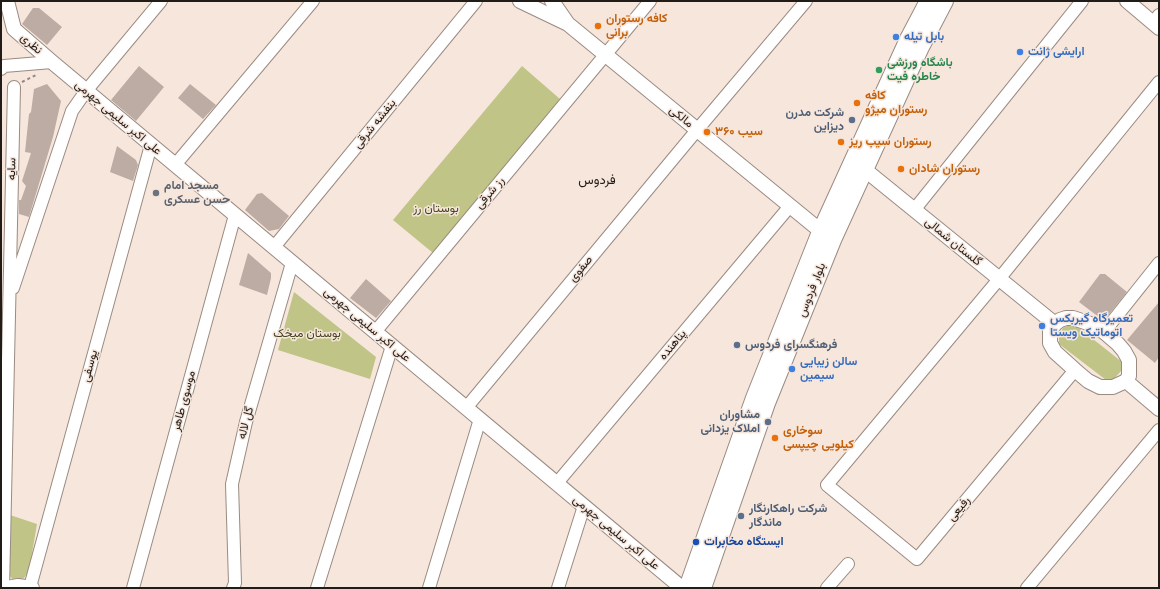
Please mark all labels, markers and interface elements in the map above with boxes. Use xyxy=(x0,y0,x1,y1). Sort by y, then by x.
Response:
place label: كافه رستوران برانى xyxy=(606,12,668,40)
marker: كافه رستوران برانى xyxy=(593,21,603,31)
street label: نظری xyxy=(17,30,45,58)
place label: بابل تیله xyxy=(904,30,944,44)
marker: بابل تیله xyxy=(891,32,901,42)
place label: ارایشی ژانت xyxy=(1028,45,1085,59)
marker: ارایشی ژانت xyxy=(1015,47,1025,57)
place label: باشگاه ورزشی خاطره فیت xyxy=(887,56,953,84)
marker: باشگاه ورزشی خاطره فیت xyxy=(874,65,884,75)
street label: علی اکبر سلیمی جهرمی xyxy=(72,78,164,158)
place label: کافه رستوران ميژو xyxy=(865,89,927,117)
street label: بنفشه شرقی xyxy=(351,96,399,152)
marker: کافه رستوران ميژو xyxy=(852,98,862,108)
street label: مالکی xyxy=(666,103,696,131)
place label: شرکت مدرن دیزاین xyxy=(786,106,844,134)
marker: شرکت مدرن دیزاین xyxy=(847,115,857,125)
place label: سیب ۳۶۰ xyxy=(715,125,763,139)
marker: سیب ۳۶۰ xyxy=(702,127,712,137)
place label: رستوران سیب ریز xyxy=(849,135,932,149)
marker: رستوران سیب ریز xyxy=(836,137,846,147)
street label: سایه xyxy=(5,158,19,180)
place label: رستوران شادان xyxy=(909,162,980,176)
marker: رستوران شادان xyxy=(896,164,906,174)
district label: فردوس xyxy=(578,173,616,189)
street label: رز شرقی xyxy=(472,174,508,212)
place label: مسجد امام حسن عسکری xyxy=(164,179,230,207)
marker: مسجد امام حسن عسکری xyxy=(151,188,161,198)
park label: بوستان رز xyxy=(413,202,459,216)
street label: گلستان شمالی xyxy=(922,215,984,269)
street label: صفوی xyxy=(566,253,596,285)
street label: بلوار فردوس xyxy=(795,261,829,319)
street label: علی اکبر سلیمی جهرمی xyxy=(321,285,413,365)
place label: تعمیرگاه گیربکس اتوماتیک ویستا xyxy=(1050,312,1133,340)
marker: تعمیرگاه گیربکس اتوماتیک ویستا xyxy=(1037,321,1047,331)
park label: بوستان میخک xyxy=(273,327,341,341)
street label: پناهنده xyxy=(656,327,690,363)
place label: فرهنگسرای فردوس xyxy=(745,338,837,352)
marker: فرهنگسرای فردوس xyxy=(732,340,742,350)
street label: یوسفی xyxy=(79,348,101,384)
place label: سالن زیبایی سیمین xyxy=(800,355,857,383)
marker: سالن زیبایی سیمین xyxy=(787,364,797,374)
street label: موسوی طاهر xyxy=(169,369,199,433)
street label: گل لاله xyxy=(235,405,257,441)
place label: مشاوران املاک یزدانی xyxy=(701,408,760,436)
marker: مشاوران املاک یزدانی xyxy=(763,417,773,427)
place label: سوخاری كيلويی چيپسی xyxy=(783,424,854,452)
marker: سوخاری كيلويی چيپسی xyxy=(770,433,780,443)
street label: علی اکبر سلیمی جهرمی xyxy=(570,493,662,573)
street label: رفیعی xyxy=(945,494,973,524)
place label: شرکت راهکارنگار ماندگار xyxy=(749,502,827,530)
marker: شرکت راهکارنگار ماندگار xyxy=(736,511,746,521)
place label: ایستگاه مخابرات xyxy=(704,535,783,549)
marker: ایستگاه مخابرات xyxy=(691,537,701,547)

